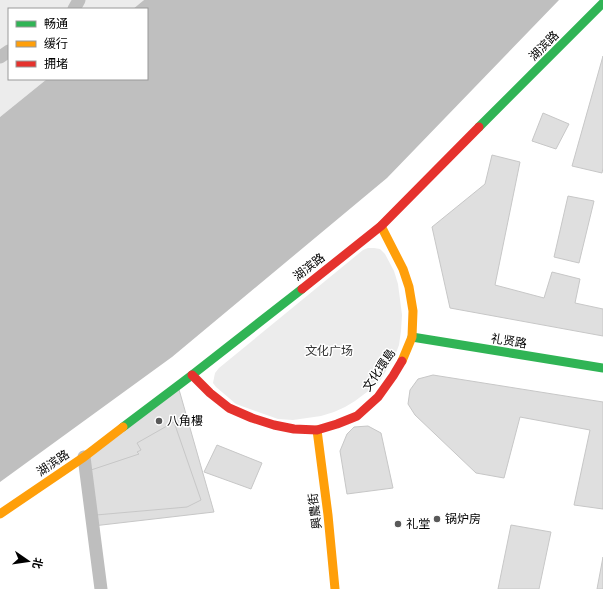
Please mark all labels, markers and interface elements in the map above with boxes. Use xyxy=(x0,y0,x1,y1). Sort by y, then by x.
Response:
legend xyxy=(8,8,148,80)
text: 畅通 xyxy=(44,15,68,32)
street label: 湖滨路 xyxy=(525,27,562,64)
text: 缓行 xyxy=(44,35,68,52)
text: 拥堵 xyxy=(44,55,68,72)
street label: 湖滨路 xyxy=(289,249,328,284)
street label: 礼贤路 xyxy=(490,329,528,352)
park label: 文化广场 xyxy=(305,342,353,359)
street label: 文化環島 xyxy=(358,345,399,394)
place label: 八角樓 xyxy=(167,412,203,429)
marker: 八角樓 xyxy=(154,416,164,426)
street label: 湖滨路 xyxy=(33,445,72,480)
street label: 興農街 xyxy=(304,492,325,530)
place label: 锅炉房 xyxy=(445,510,481,527)
marker: 锅炉房 xyxy=(432,514,442,524)
place label: 礼堂 xyxy=(406,515,430,532)
marker: 礼堂 xyxy=(393,519,403,529)
north arrow xyxy=(8,541,48,581)
text: 北 xyxy=(30,556,47,570)

